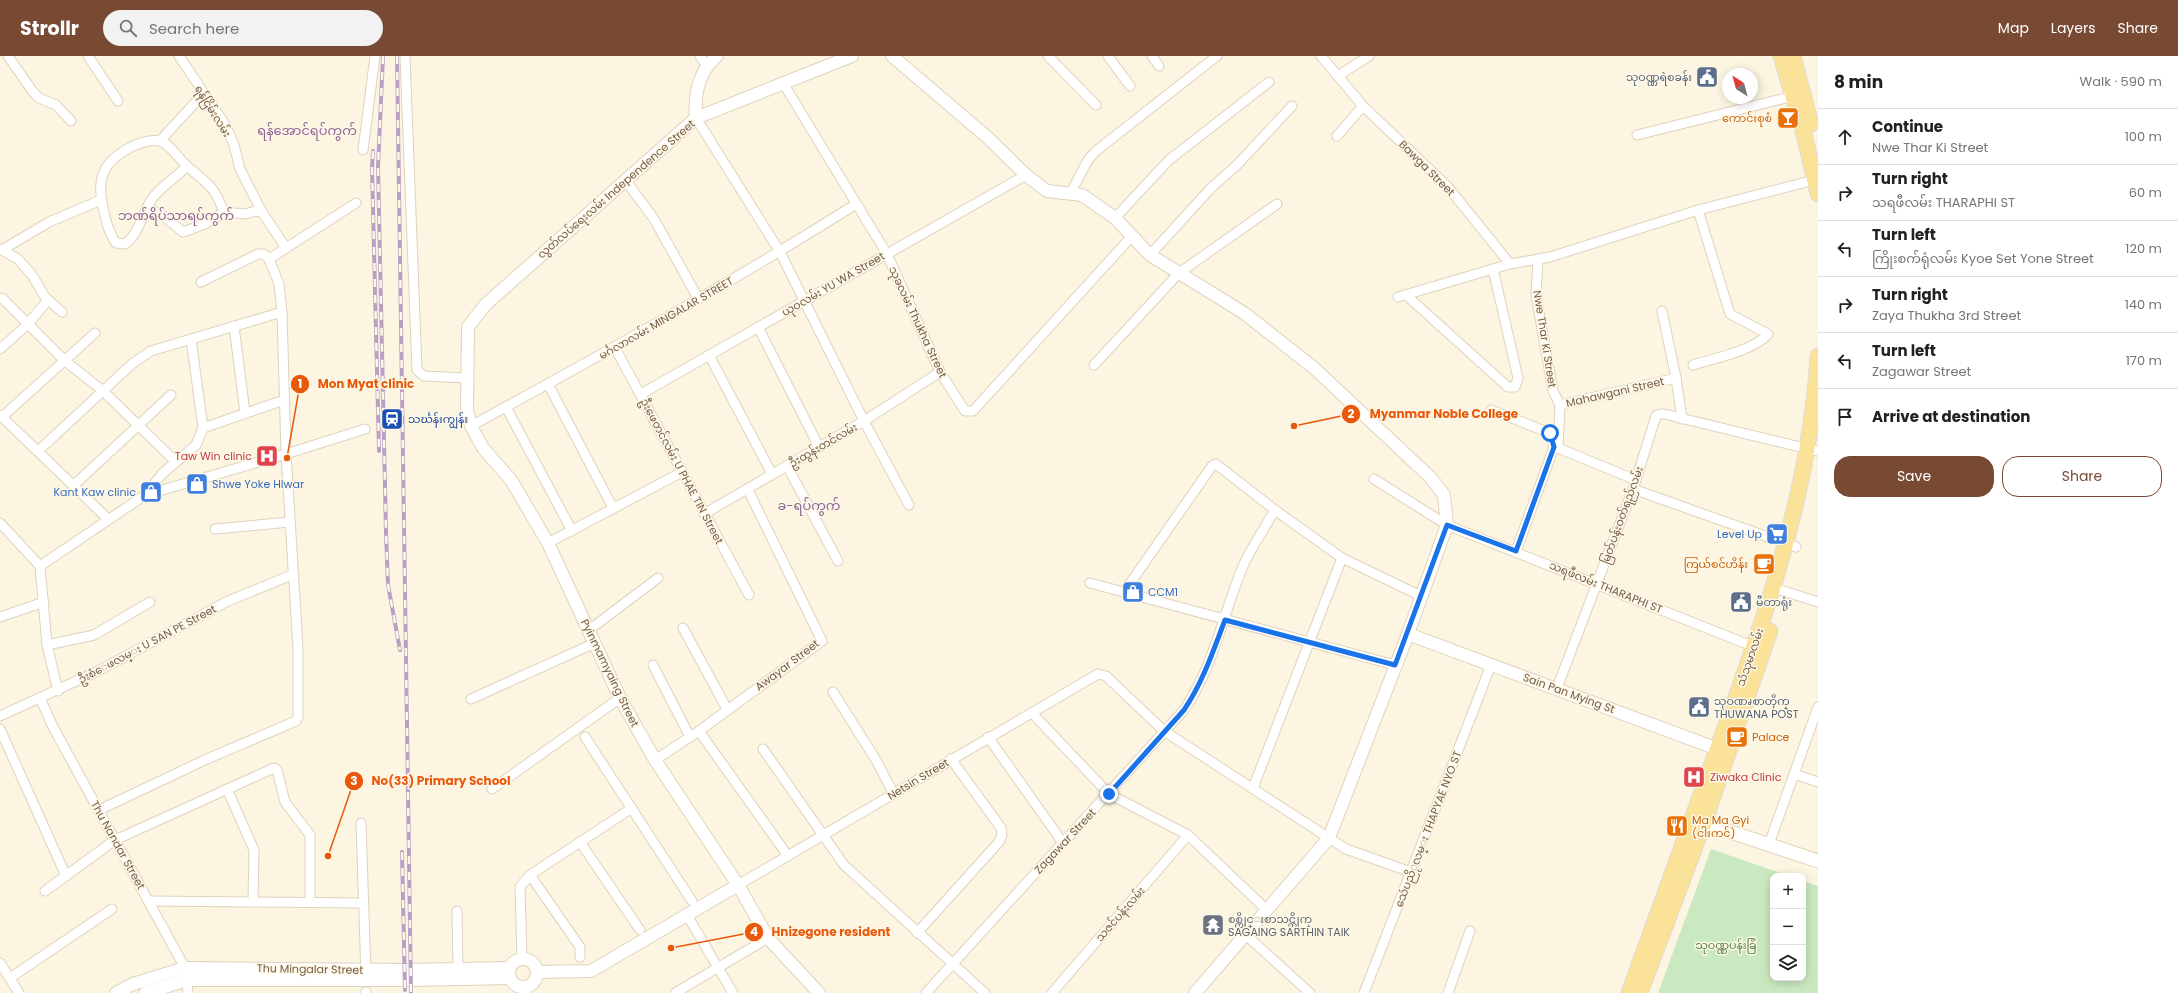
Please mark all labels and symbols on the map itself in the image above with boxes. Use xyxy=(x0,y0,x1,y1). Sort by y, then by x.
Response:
public building icon: သုဝဏ္ဏရဲစခန်း xyxy=(1694,64,1720,90)
north arrow xyxy=(1722,68,1758,104)
place label: သုဝဏ္ဏရဲစခန်း xyxy=(1626,69,1692,86)
street label: ရန်ငြိမ်းလမ်း xyxy=(190,82,235,141)
bar icon: ကောင်းစုစံ xyxy=(1775,105,1801,131)
place label: ကောင်းစုစံ xyxy=(1722,110,1772,127)
street label: လွတ်လပ်ရေးလမ်း Independence Street xyxy=(534,116,699,263)
district label: ရန်အောင်ရပ်ကွက် xyxy=(257,121,357,141)
street label: Bawga Street xyxy=(1395,136,1459,200)
district label: ဘဏ်ရိပ်သာရပ်ကွက် xyxy=(118,206,234,226)
street label: ယုဝလမ်း YU WA Street xyxy=(779,248,888,321)
street label: သုခလမ်း Thukha Street xyxy=(884,263,951,381)
street label: မင်္ဂလာလမ်း MINGALAR STREET xyxy=(596,273,736,363)
street label: Nwe Thar Ki Street xyxy=(1529,289,1561,389)
callout: Mon Myat clinic xyxy=(290,372,422,396)
street label: Mahawgani Street xyxy=(1564,373,1666,411)
text: 1 xyxy=(298,375,302,392)
text: Mon Myat clinic xyxy=(318,375,414,392)
street label: ဦးဖေတင်လမ်း U PHAE TIN Street xyxy=(636,395,727,547)
callout: Myanmar Noble College xyxy=(1341,402,1526,426)
text: 2 xyxy=(1348,405,1355,422)
text: Myanmar Noble College xyxy=(1370,405,1519,422)
station icon: သင်္ဃန်းကျွန်း xyxy=(379,406,405,432)
place label: သင်္ဃန်းကျွန်း xyxy=(408,411,468,429)
street label: ဦးထွန်းတင်လမ်း xyxy=(786,419,861,472)
route start xyxy=(1541,424,1559,442)
hospital icon: Taw Win clinic xyxy=(254,443,280,469)
place label: Taw Win clinic xyxy=(175,448,252,464)
street label: မြတ်ပန်းဝတ်ရည်လမ်း xyxy=(1597,464,1648,566)
shop icon: Shwe Yoke Hlwar xyxy=(184,471,210,497)
place label: Shwe Yoke Hlwar xyxy=(212,476,304,492)
shop icon: Kant Kaw clinic xyxy=(138,479,164,505)
place label: Kant Kaw clinic xyxy=(54,484,136,500)
district label: ခ-ရပ်ကွက် xyxy=(778,496,840,516)
supermarket icon: Level Up xyxy=(1764,521,1790,547)
place label: Level Up xyxy=(1717,526,1762,542)
cafe icon: ကြယ်စင်ဟိန်း xyxy=(1751,551,1777,577)
place label: ကြယ်စင်ဟိန်း xyxy=(1684,556,1748,573)
street label: သရဖီလမ်း THARAPHI ST xyxy=(1546,557,1665,618)
shop icon: CCM1 xyxy=(1120,579,1146,605)
place label: CCM1 xyxy=(1148,584,1178,600)
public building icon: မီတာရုံး xyxy=(1728,589,1754,615)
place label: မီတာရုံး xyxy=(1756,594,1792,611)
street label: ဦးစံေဖလမ္း U SAN PE Street xyxy=(75,601,220,688)
street label: Pyinmamyaing Street xyxy=(577,616,643,730)
street label: သံသုမာလမ်း xyxy=(1733,625,1768,689)
street label: Awayar Street xyxy=(752,636,822,694)
street label: Sain Pan Mying St xyxy=(1521,669,1617,717)
place label: သုဝဏၧစာတိုက္ THUWANA POST xyxy=(1714,693,1799,722)
public building icon: သုဝဏၧစာတိုက္ THUWANA POST xyxy=(1686,694,1712,720)
cafe icon: Palace xyxy=(1724,724,1750,750)
place label: Palace xyxy=(1752,729,1790,745)
street label: သေဴပညိႂလမ္း THAPYAE NYO ST xyxy=(1391,748,1466,910)
street label: Netsin Street xyxy=(884,754,952,804)
hospital icon: Ziwaka Clinic xyxy=(1681,764,1707,790)
callout: No(33) Primary School xyxy=(344,769,519,793)
place label: Ziwaka Clinic xyxy=(1710,769,1782,785)
text: 3 xyxy=(350,772,358,789)
text: No(33) Primary School xyxy=(371,772,511,789)
route end xyxy=(1100,785,1118,803)
street label: Thu Nandar Street xyxy=(87,798,149,892)
street label: Zagawar Street xyxy=(1031,805,1099,877)
place label: Ma Ma Gyi (ငါးကင်) xyxy=(1692,812,1749,841)
restaurant icon: Ma Ma Gyi (ငါးကင်) xyxy=(1664,813,1690,839)
street label: သဇင်ပန်းလမ်း xyxy=(1092,883,1149,946)
place label: စစ္ကိုင္းစာသင္တိုက္ SAGAING SARTHIN TAIK xyxy=(1228,911,1350,940)
temple icon: စစ္ကိုင္းစာသင္တိုက္ SAGAING SARTHIN TAIK xyxy=(1200,912,1226,938)
callout: Hnizegone resident xyxy=(744,920,899,944)
text: 4 xyxy=(750,923,758,940)
text: Hnizegone resident xyxy=(772,923,891,940)
park label: သုဝဏ္ဏပန်းခြံ xyxy=(1695,937,1757,954)
street label: Thu Mingalar Street xyxy=(257,960,363,978)

